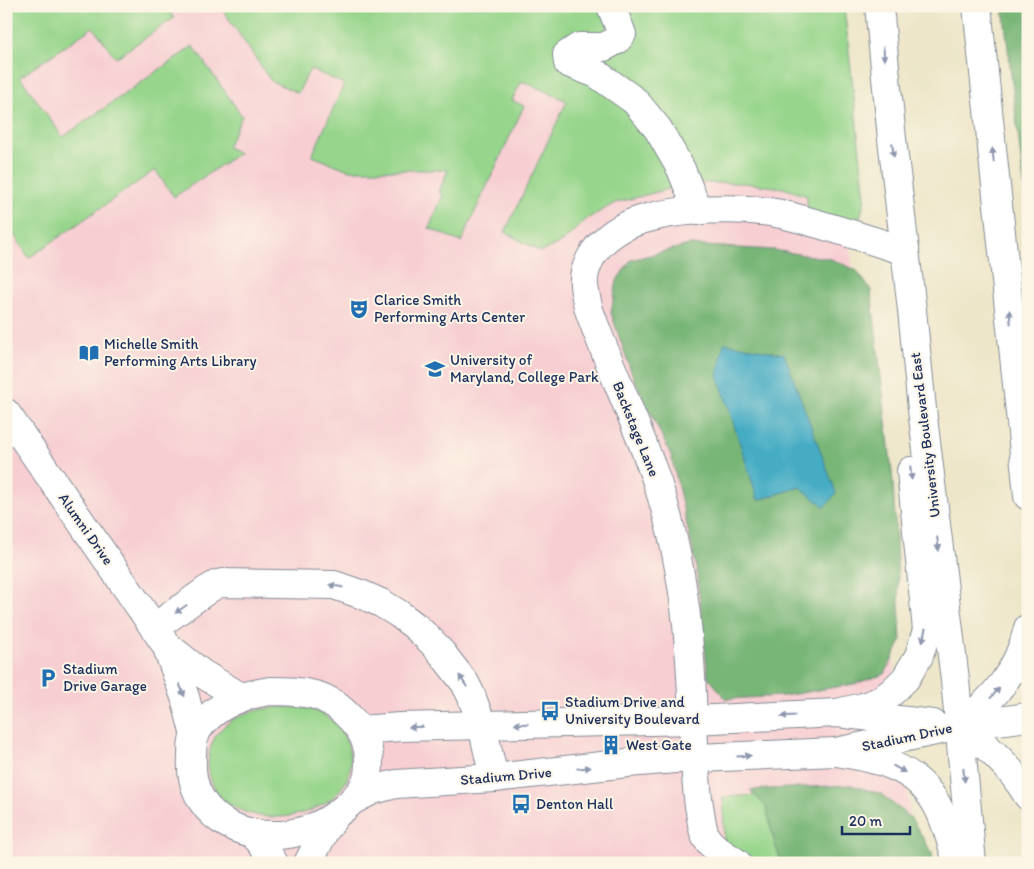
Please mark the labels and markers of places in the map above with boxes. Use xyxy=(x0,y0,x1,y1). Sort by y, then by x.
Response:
place label: Clarice Smith Performing Arts Center xyxy=(374,291,525,326)
theatre icon: Clarice Smith Performing Arts Center xyxy=(348,298,370,320)
place label: Michelle Smith Performing Arts Library xyxy=(104,335,256,370)
library icon: Michelle Smith Performing Arts Library xyxy=(78,342,100,364)
place label: University of Maryland, College Park xyxy=(450,351,599,386)
school or university icon: University of Maryland, College Park xyxy=(424,358,446,380)
place label: Stadium Drive Garage xyxy=(63,660,147,695)
parking icon: Stadium Drive Garage xyxy=(37,667,59,689)
place label: Stadium Drive and University Boulevard xyxy=(565,693,701,728)
bus stop icon: Stadium Drive and University Boulevard xyxy=(539,700,561,722)
building icon: West Gate xyxy=(600,734,622,756)
place label: West Gate xyxy=(626,736,692,754)
bus stop icon: Denton Hall xyxy=(510,793,532,815)
place label: Denton Hall xyxy=(536,795,614,813)

